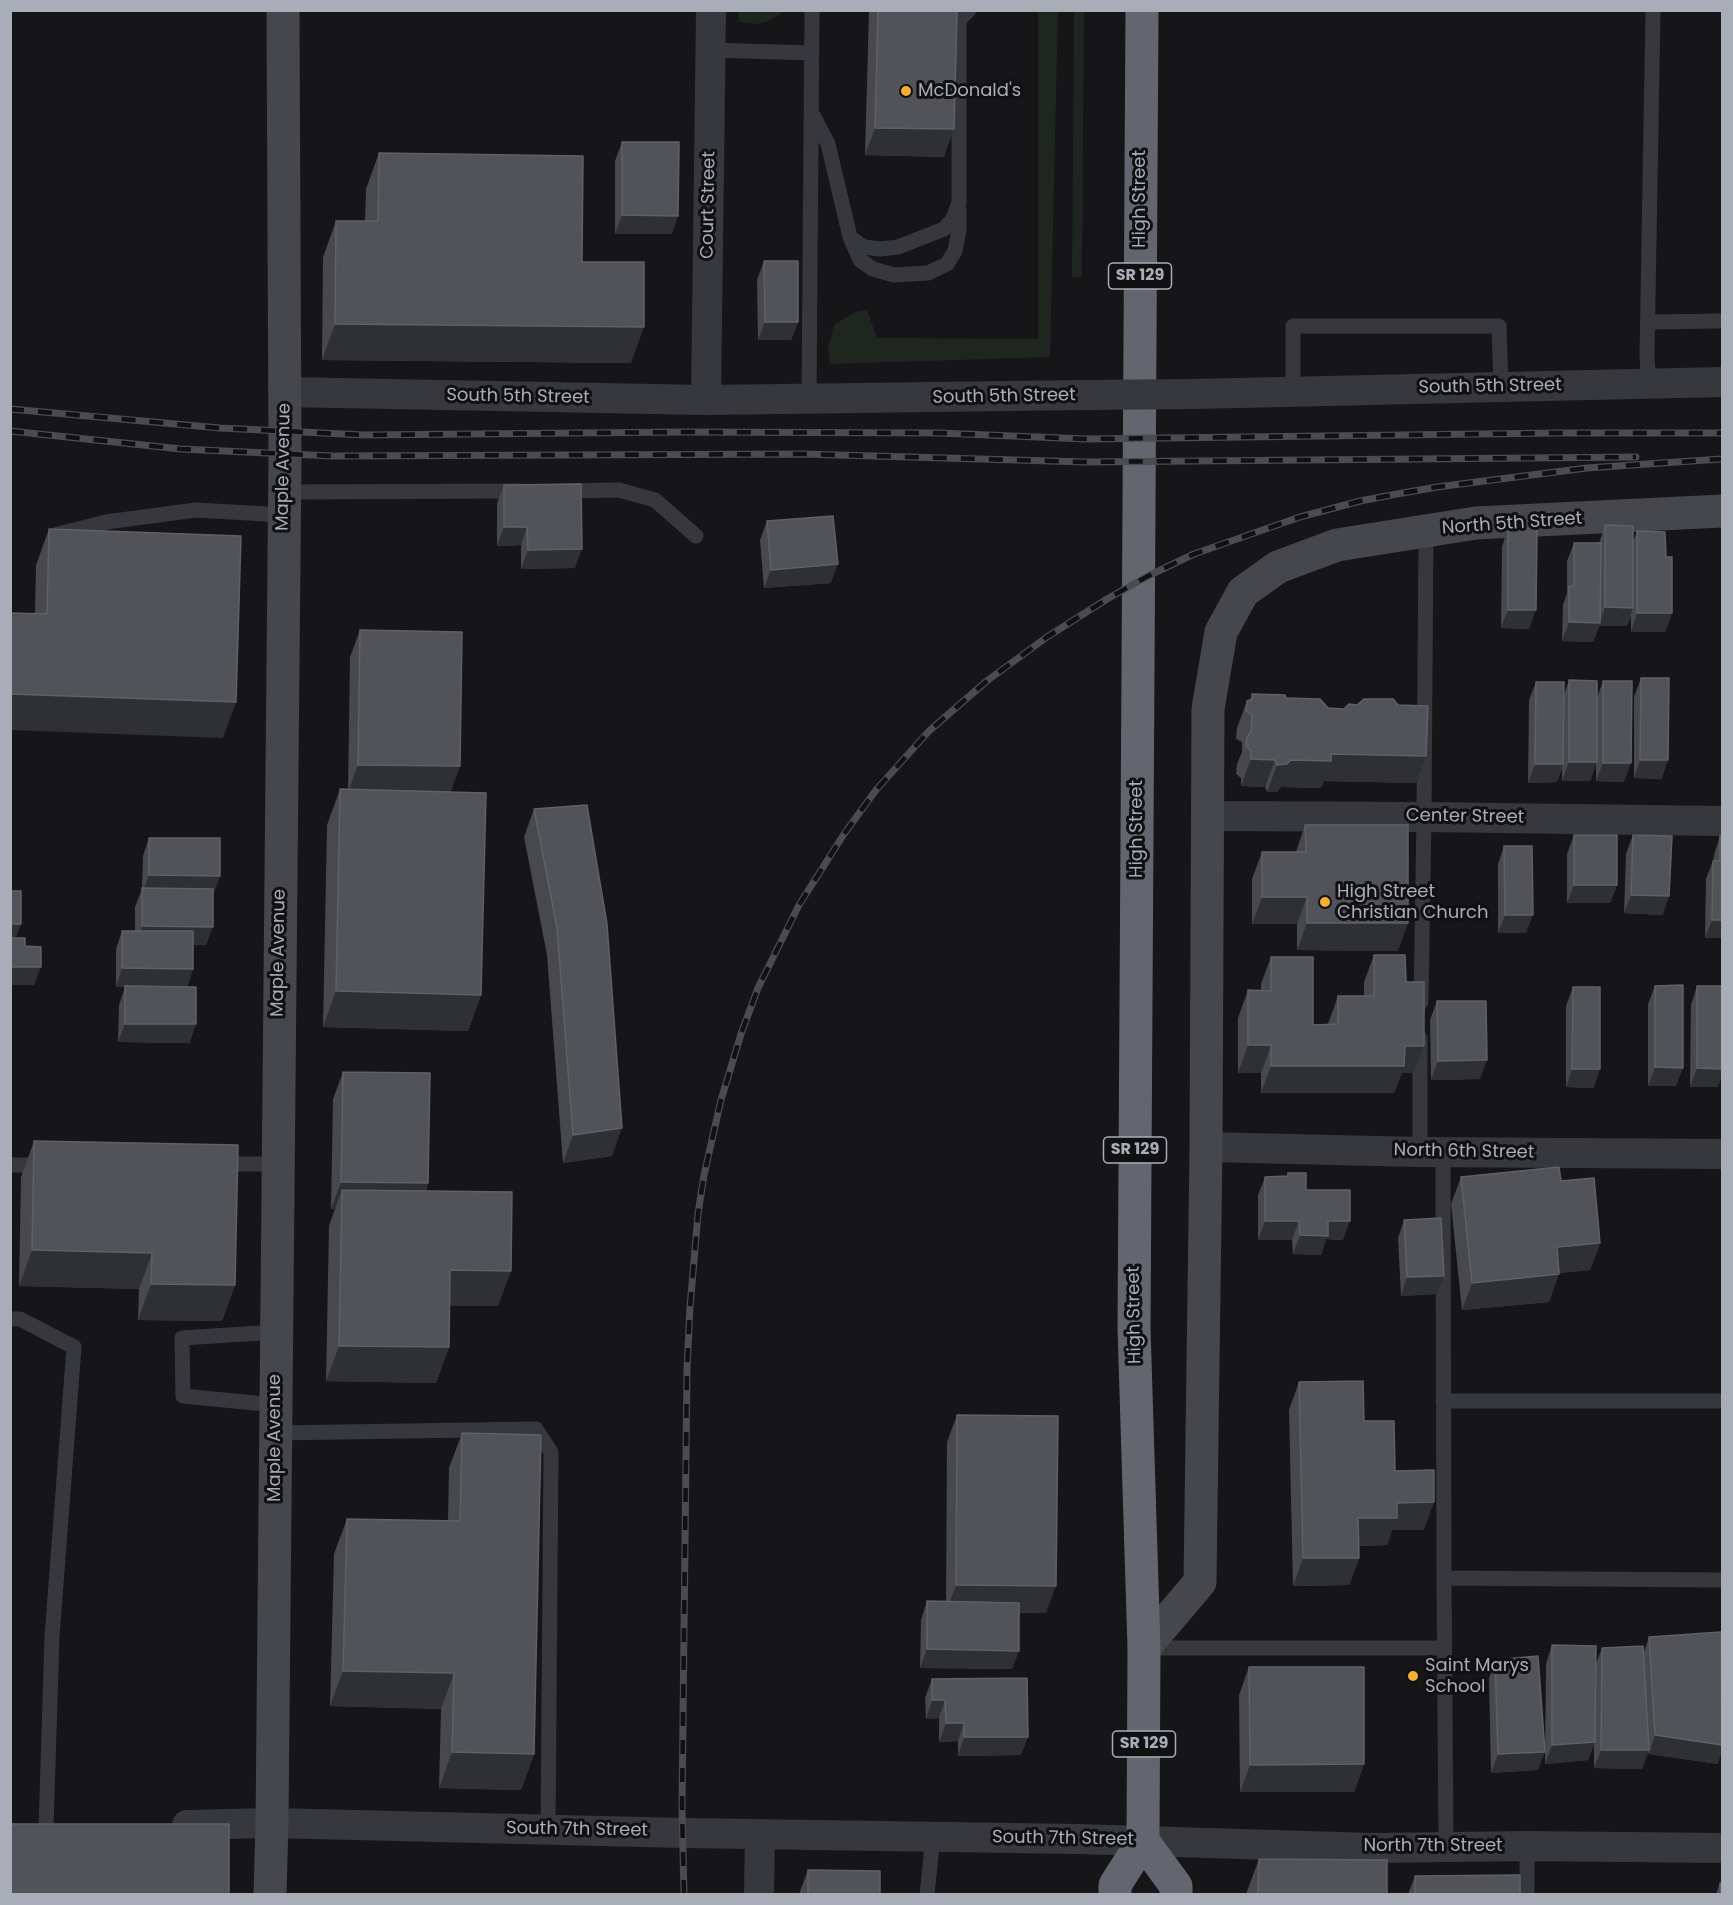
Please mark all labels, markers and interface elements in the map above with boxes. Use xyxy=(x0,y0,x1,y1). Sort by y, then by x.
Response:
place label: McDonald's xyxy=(918,80,1021,102)
marker: McDonald's xyxy=(899,84,913,98)
street label: High Street xyxy=(1129,150,1151,248)
street label: Court Street xyxy=(697,151,721,259)
road number: SR 129 xyxy=(1108,263,1172,289)
street label: South 5th Street xyxy=(1418,375,1562,399)
street label: South 5th Street xyxy=(446,385,590,409)
street label: South 5th Street xyxy=(932,385,1076,409)
street label: Maple Avenue xyxy=(272,403,296,531)
street label: North 5th Street xyxy=(1441,508,1583,540)
street label: High Street xyxy=(1126,780,1148,878)
street label: Center Street xyxy=(1406,805,1524,829)
place label: High Street Christian Church xyxy=(1337,881,1489,924)
street label: Maple Avenue xyxy=(267,889,291,1017)
marker: High Street Christian Church xyxy=(1318,895,1332,909)
road number: SR 129 xyxy=(1104,1137,1166,1163)
street label: North 6th Street xyxy=(1393,1140,1535,1164)
street label: High Street xyxy=(1123,1266,1147,1364)
street label: Maple Avenue xyxy=(264,1374,286,1502)
place label: Saint Marys School xyxy=(1425,1655,1529,1698)
marker: Saint Marys School xyxy=(1406,1669,1420,1683)
road number: SR 129 xyxy=(1112,1731,1176,1757)
street label: South 7th Street xyxy=(506,1818,648,1842)
street label: South 7th Street xyxy=(992,1827,1134,1851)
street label: North 7th Street xyxy=(1363,1835,1503,1857)

